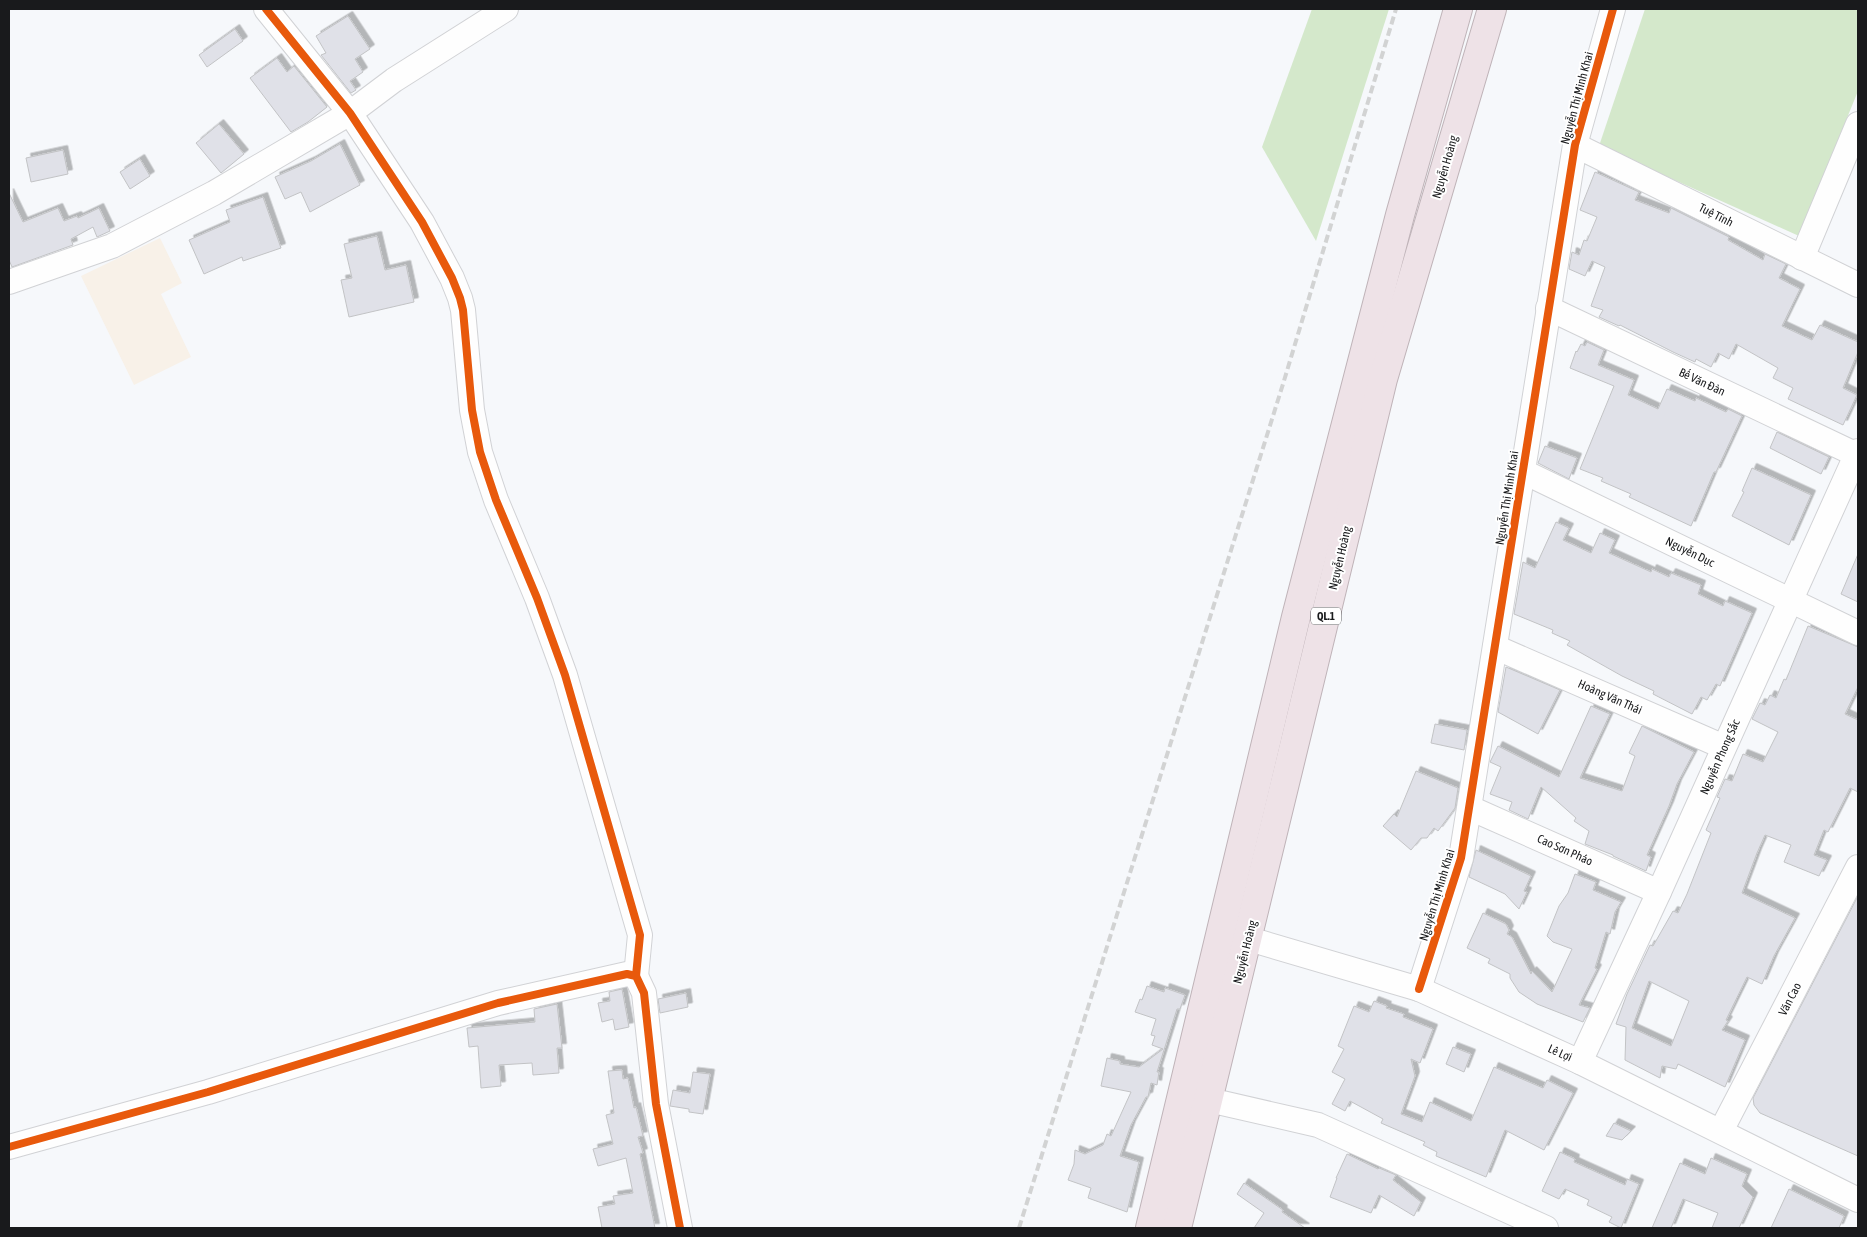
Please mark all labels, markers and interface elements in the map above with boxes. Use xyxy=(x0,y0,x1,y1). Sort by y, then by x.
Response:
street label: Nguyễn Thị Minh Khai xyxy=(1558,50,1596,146)
street label: Nguyễn Hoàng xyxy=(1429,133,1461,200)
street label: Tuệ Tĩnh xyxy=(1696,200,1736,230)
street label: Bế Văn Đàn xyxy=(1677,365,1727,399)
street label: Nguyễn Thị Minh Khai xyxy=(1493,450,1521,546)
street label: Nguyễn Hoàng xyxy=(1326,524,1354,591)
street label: Nguyễn Dục xyxy=(1663,534,1717,570)
road number: QL.1 xyxy=(1311,608,1341,624)
street label: Hoàng Văn Thái xyxy=(1576,677,1644,717)
street label: Nguyễn Phong Sắc xyxy=(1697,717,1743,797)
street label: Cao Sơn Pháo xyxy=(1535,832,1595,869)
street label: Nguyễn Thị Minh Khai xyxy=(1416,847,1458,943)
street label: Nguyễn Hoàng xyxy=(1230,918,1260,985)
street label: Văn Cao xyxy=(1776,980,1804,1018)
street label: Lê Lợi xyxy=(1546,1042,1574,1064)

